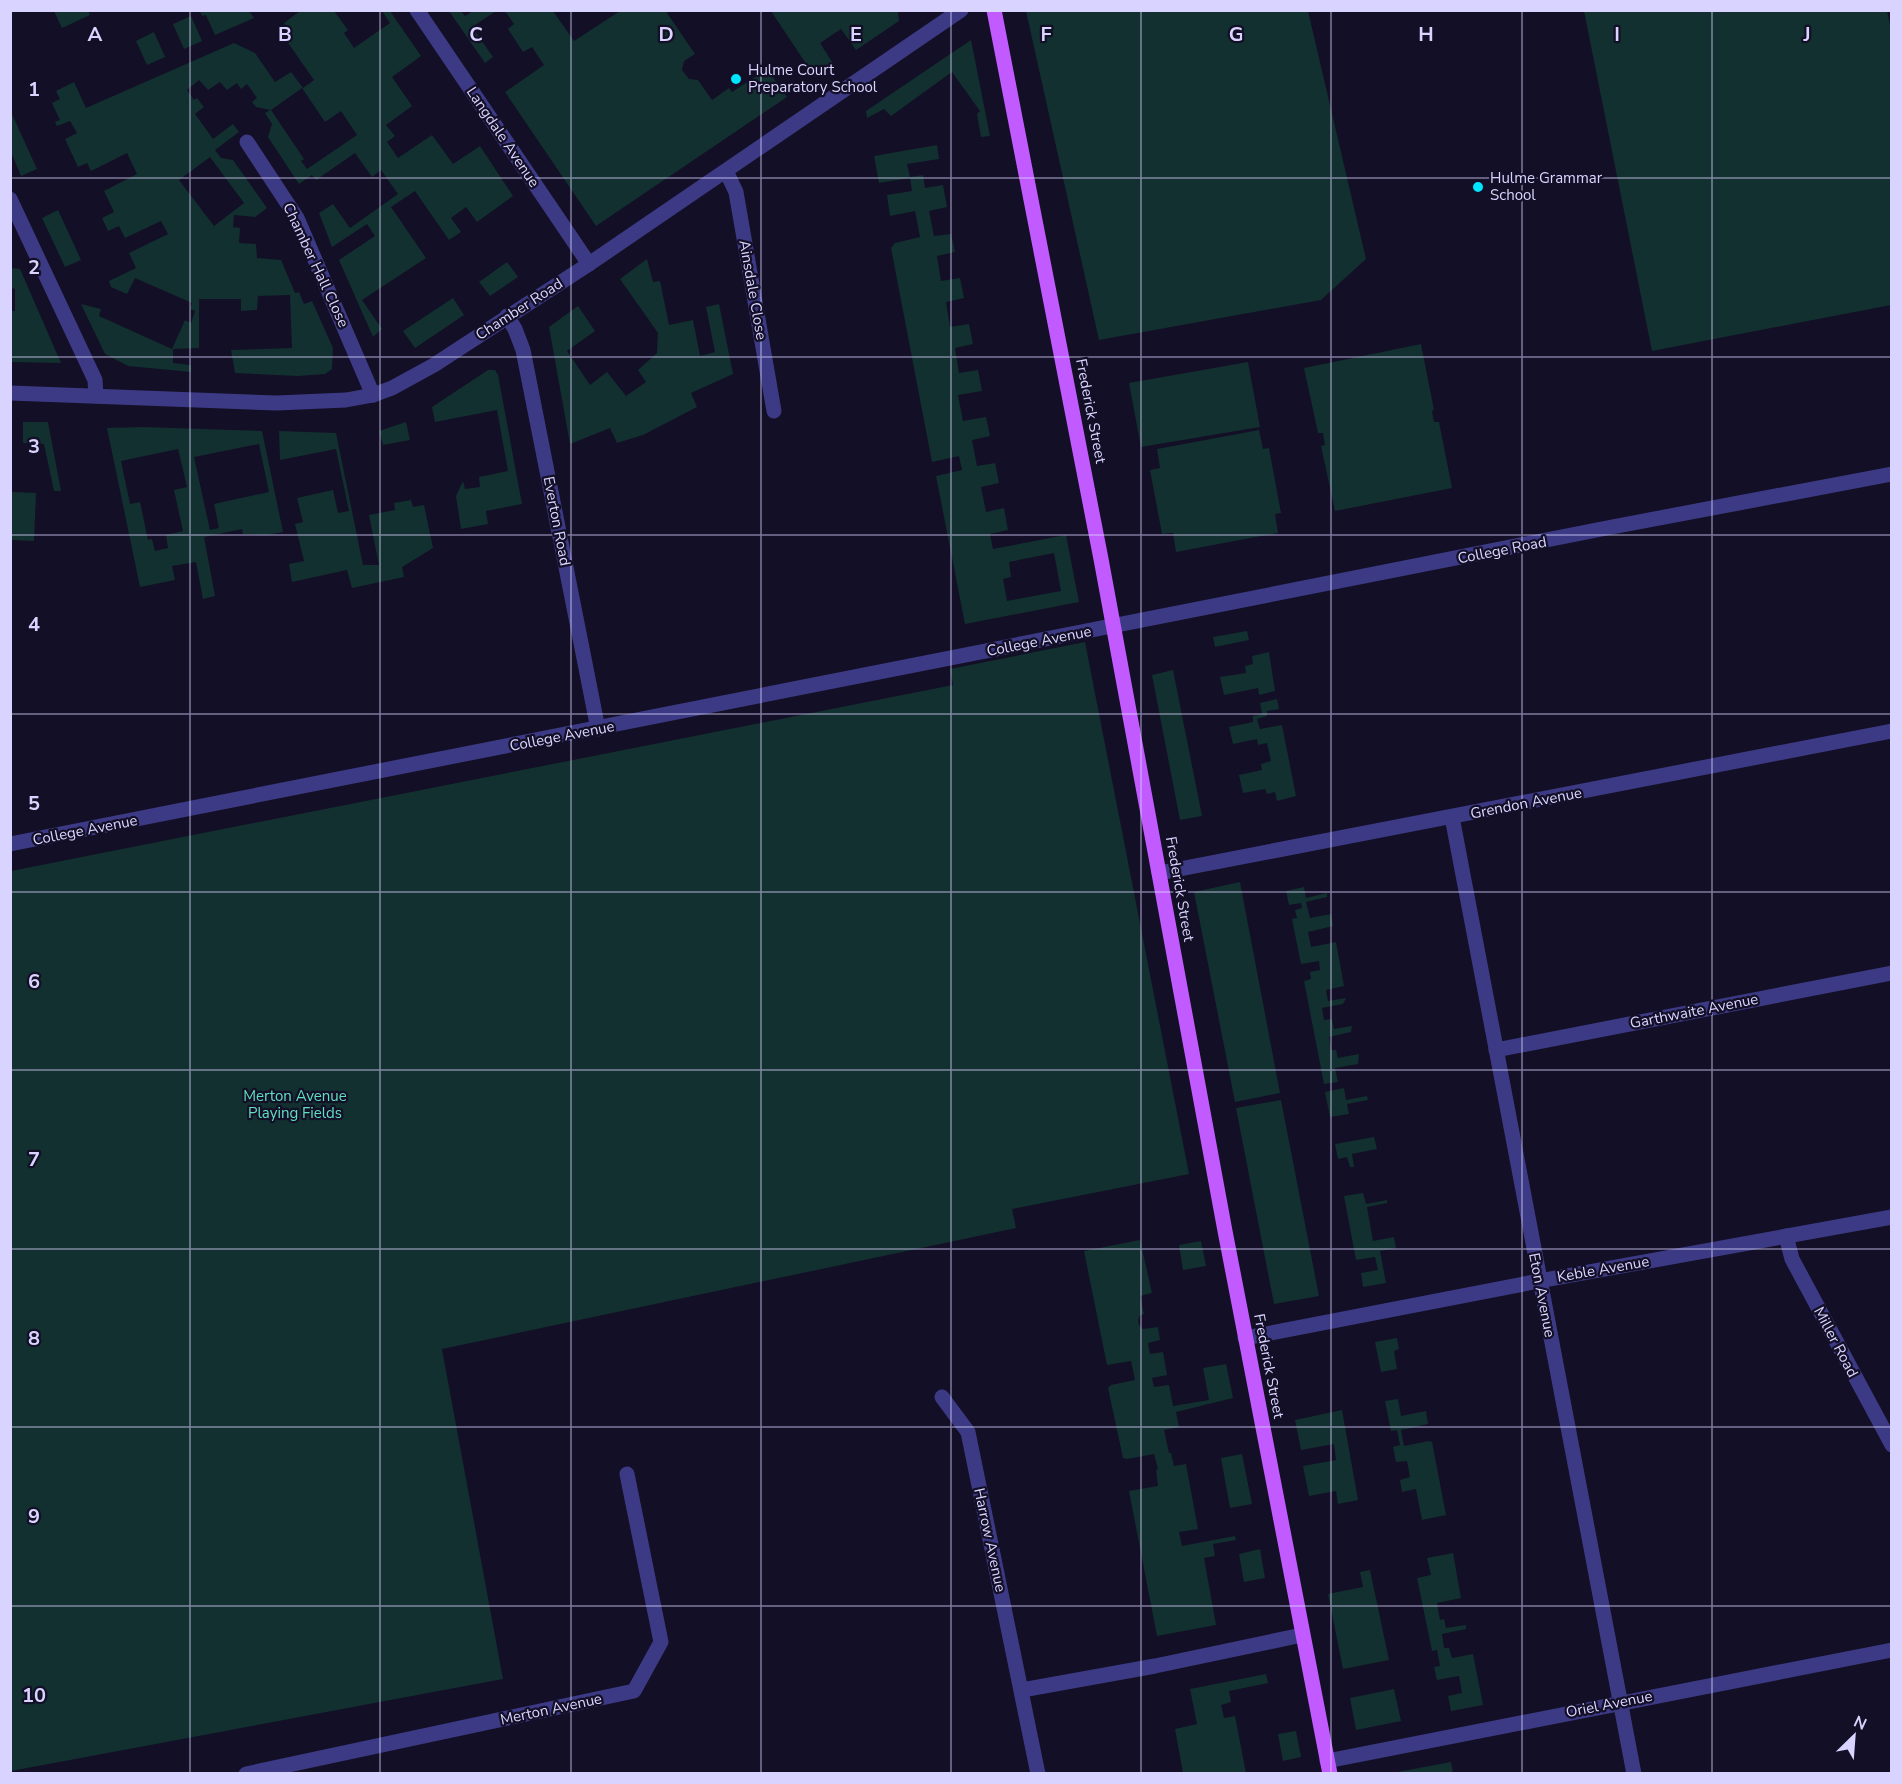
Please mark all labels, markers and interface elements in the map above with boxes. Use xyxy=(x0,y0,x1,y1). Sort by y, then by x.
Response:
text: A xyxy=(88,21,103,48)
text: B xyxy=(278,21,292,48)
text: C xyxy=(469,21,483,48)
text: D xyxy=(658,21,674,48)
text: E xyxy=(850,21,862,48)
text: F xyxy=(1040,21,1052,48)
text: G xyxy=(1229,21,1243,48)
text: H xyxy=(1418,21,1434,48)
text: I xyxy=(1614,21,1620,48)
text: J xyxy=(1802,21,1811,48)
place label: Hulme Court Preparatory School xyxy=(748,60,878,97)
marker: Hulme Court Preparatory School xyxy=(729,72,743,86)
text: 1 xyxy=(28,76,40,103)
street label: Langdale Avenue xyxy=(462,83,544,191)
place label: Hulme Grammar School xyxy=(1490,168,1603,205)
marker: Hulme Grammar School xyxy=(1471,180,1485,194)
street label: Chamber Hall Close xyxy=(278,199,354,331)
street label: Ainsdale Close xyxy=(734,239,772,342)
text: 2 xyxy=(28,254,40,281)
street label: Chamber Road xyxy=(472,273,566,345)
street label: Frederick Street xyxy=(1071,357,1111,466)
text: 3 xyxy=(28,433,40,460)
street label: Everton Road xyxy=(539,475,575,567)
street label: College Road xyxy=(1456,532,1548,568)
text: 4 xyxy=(28,611,40,638)
street label: College Avenue xyxy=(985,621,1093,661)
street label: College Avenue xyxy=(508,716,616,756)
street label: Grendon Avenue xyxy=(1469,782,1583,824)
text: 5 xyxy=(28,790,40,817)
street label: College Avenue xyxy=(31,810,139,850)
street label: Frederick Street xyxy=(1161,835,1199,944)
text: 6 xyxy=(28,968,40,995)
street label: Garthwaite Avenue xyxy=(1628,989,1760,1033)
park label: Merton Avenue Playing Fields xyxy=(243,1086,347,1123)
text: 7 xyxy=(28,1146,40,1173)
street label: Eton Avenue xyxy=(1524,1251,1560,1339)
street label: Keble Avenue xyxy=(1555,1251,1651,1287)
street label: Miller Road xyxy=(1809,1303,1863,1381)
street label: Frederick Street xyxy=(1249,1312,1289,1421)
text: 8 xyxy=(28,1325,40,1352)
street label: Harrow Avenue xyxy=(969,1486,1011,1594)
text: 9 xyxy=(28,1503,40,1530)
text: 10 xyxy=(22,1682,46,1709)
street label: Oriel Avenue xyxy=(1564,1686,1654,1722)
street label: Merton Avenue xyxy=(498,1688,604,1730)
north arrow xyxy=(1824,1706,1884,1766)
text: N xyxy=(1850,1711,1870,1736)

